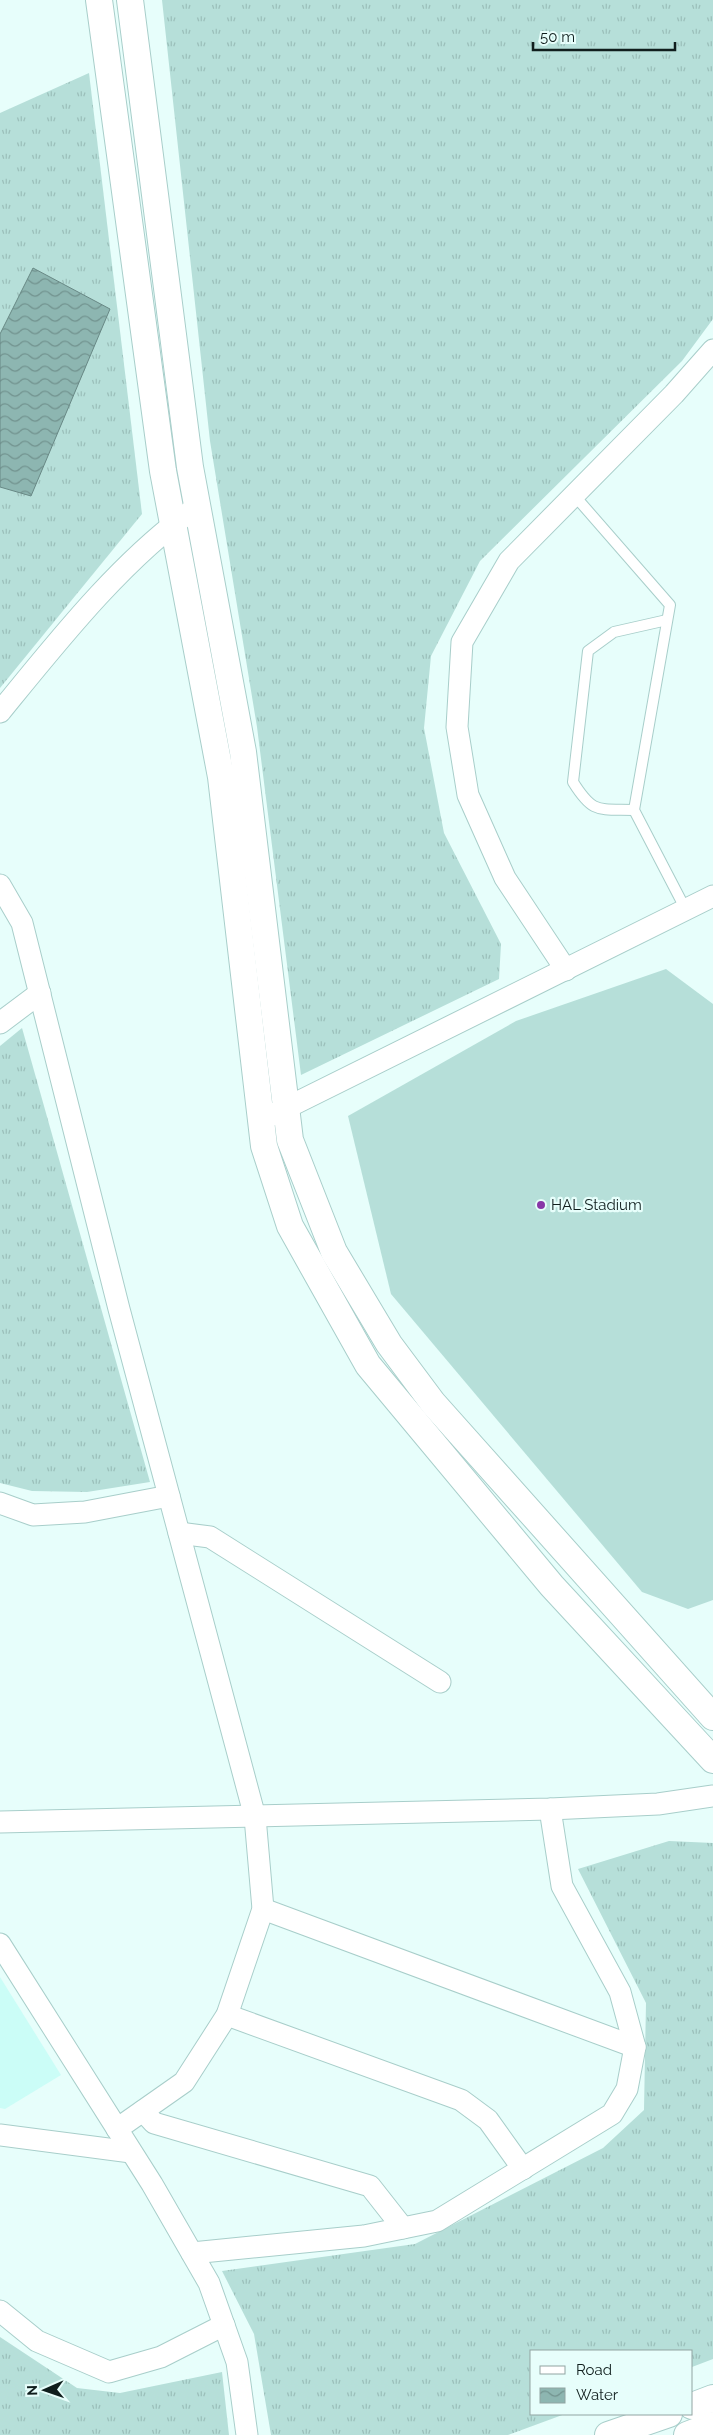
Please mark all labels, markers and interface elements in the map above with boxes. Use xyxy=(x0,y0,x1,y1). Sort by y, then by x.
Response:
scale bar xyxy=(533,20,676,52)
text: 50 m xyxy=(540,28,575,46)
place label: HAL Stadium xyxy=(551,1196,642,1214)
marker: HAL Stadium xyxy=(535,1199,547,1211)
legend xyxy=(530,2350,693,2415)
text: Road xyxy=(576,2361,612,2379)
north arrow xyxy=(20,2365,70,2415)
text: N xyxy=(24,2385,40,2396)
text: Water xyxy=(576,2386,619,2404)

